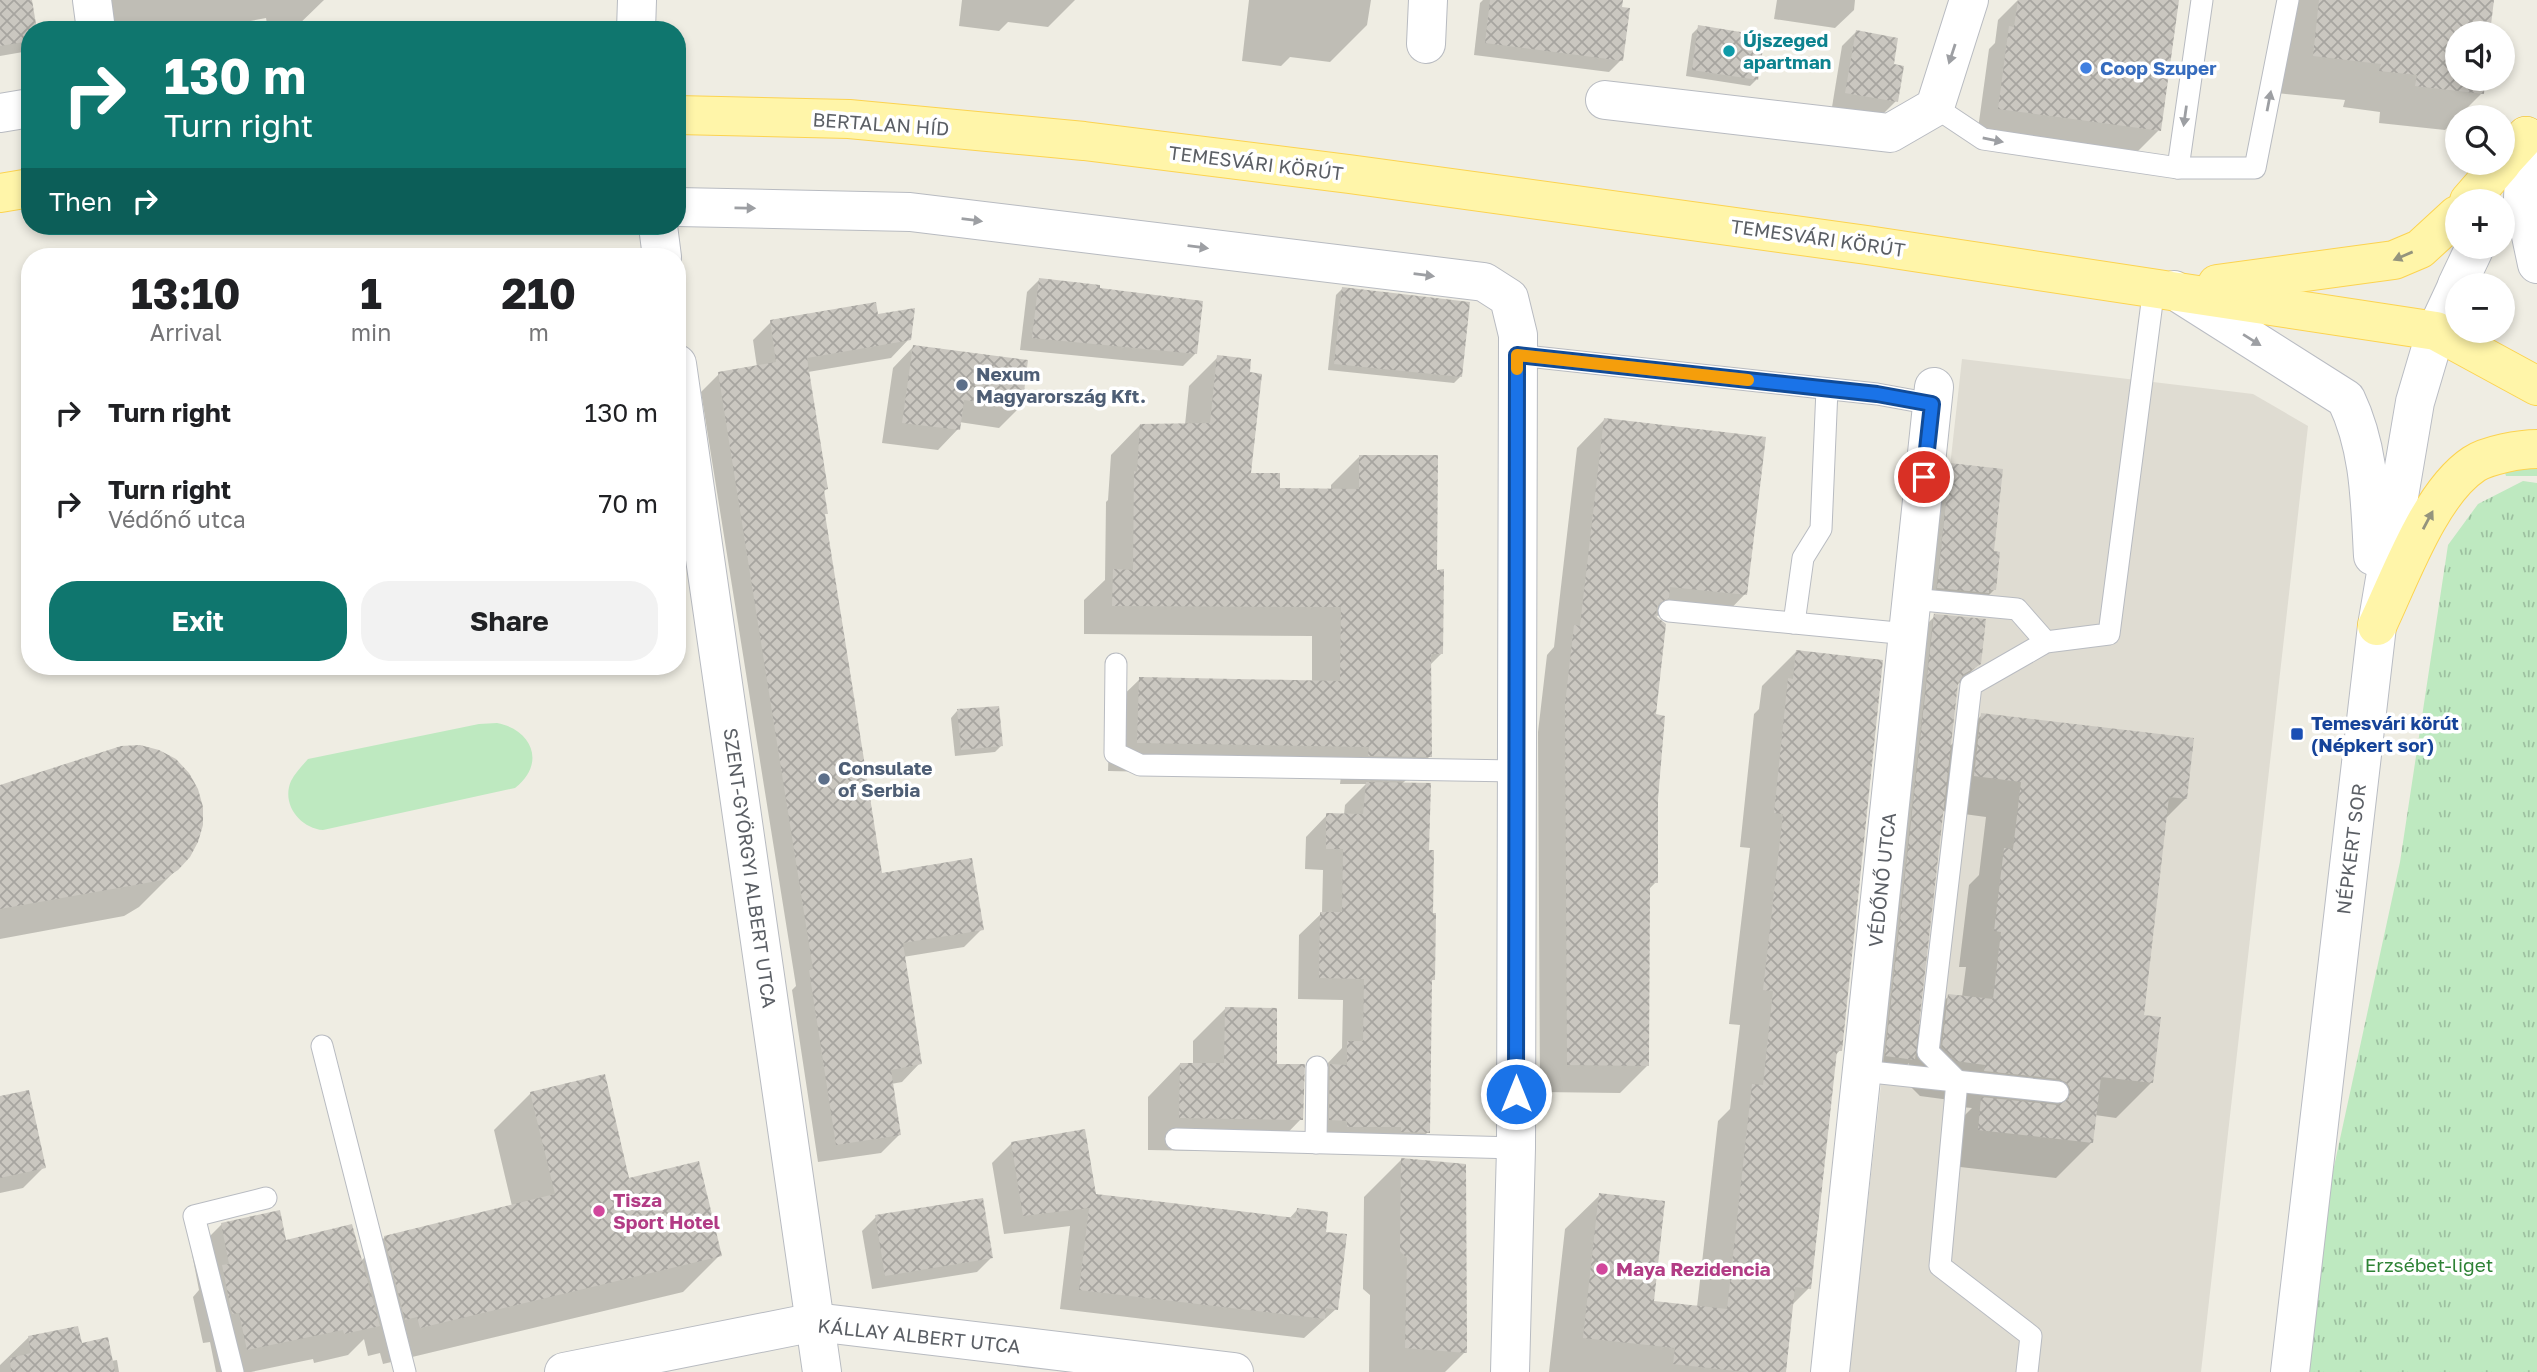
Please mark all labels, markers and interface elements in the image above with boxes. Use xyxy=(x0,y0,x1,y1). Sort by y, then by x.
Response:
map controls xyxy=(2445,21,2515,343)
button: sound xyxy=(2445,21,2515,91)
place label: Újszeged apartman xyxy=(1743,28,1831,73)
marker: Újszeged apartman xyxy=(1721,43,1737,59)
one-way arrow xyxy=(1946,43,1957,64)
text: 130 m xyxy=(164,46,306,105)
icon: right xyxy=(49,49,140,140)
place label: Coop Szuper xyxy=(2100,56,2217,79)
marker: Coop Szuper xyxy=(2078,60,2094,76)
one-way arrow xyxy=(2263,90,2274,112)
one-way arrow xyxy=(2180,105,2191,127)
button: search xyxy=(2445,105,2515,175)
text: Turn right xyxy=(164,106,313,144)
street label: BERTALAN HÍD xyxy=(812,107,950,140)
one-way arrow xyxy=(1982,135,2004,146)
street label: TEMESVÁRI KÖRÚT xyxy=(1167,140,1345,185)
icon: right xyxy=(126,182,164,220)
text: Then xyxy=(49,186,112,217)
button: + xyxy=(2445,189,2515,259)
one-way arrow xyxy=(735,202,757,214)
one-way arrow xyxy=(962,214,984,225)
street label: TEMESVÁRI KÖRÚT xyxy=(1729,214,1907,261)
one-way arrow xyxy=(1187,242,1209,253)
one-way arrow xyxy=(2393,250,2414,261)
text: 13:10 xyxy=(131,268,241,318)
text: 1 xyxy=(360,268,382,318)
text: 210 xyxy=(501,268,576,318)
one-way arrow xyxy=(1413,270,1435,281)
button: − xyxy=(2445,273,2515,343)
text: Arrival xyxy=(150,318,222,346)
text: min xyxy=(351,318,391,346)
text: m xyxy=(528,318,549,346)
one-way arrow xyxy=(2242,333,2262,346)
place label: Nexum Magyarország Kft. xyxy=(976,362,1146,407)
marker: Nexum Magyarország Kft. xyxy=(954,377,970,393)
icon: right xyxy=(49,394,87,432)
text: Turn right xyxy=(108,397,231,428)
text: 130 m xyxy=(585,397,658,428)
pin xyxy=(1894,447,1954,507)
icon: arrive xyxy=(1905,458,1943,496)
text: Turn right xyxy=(108,474,231,505)
icon: right xyxy=(49,485,87,523)
text: 70 m xyxy=(599,488,658,519)
text: Védőnő utca xyxy=(108,505,246,533)
one-way arrow xyxy=(2422,510,2434,530)
button: Exit xyxy=(49,581,347,661)
button: Share xyxy=(361,581,658,661)
place label: Temesvári körút (Népkert sor) xyxy=(2311,711,2459,756)
street label: SZENT-GYÖRGYI ALBERT UTCA xyxy=(719,726,782,1010)
marker: Temesvári körút (Népkert sor) xyxy=(2289,726,2305,742)
place label: Consulate of Serbia xyxy=(838,756,933,801)
marker: Consulate of Serbia xyxy=(816,771,832,787)
street label: NÉPKERT SOR xyxy=(2331,782,2370,916)
street label: VÉDŐNŐ UTCA xyxy=(1863,811,1900,949)
position arrow xyxy=(1479,1057,1553,1131)
place label: Tisza Sport Hotel xyxy=(613,1188,720,1233)
marker: Tisza Sport Hotel xyxy=(591,1203,607,1219)
park label: Erzsébet-liget xyxy=(2365,1253,2493,1276)
place label: Maya Rezidencia xyxy=(1616,1257,1771,1280)
marker: Maya Rezidencia xyxy=(1594,1261,1610,1277)
street label: KÁLLAY ALBERT UTCA xyxy=(816,1313,1022,1358)

